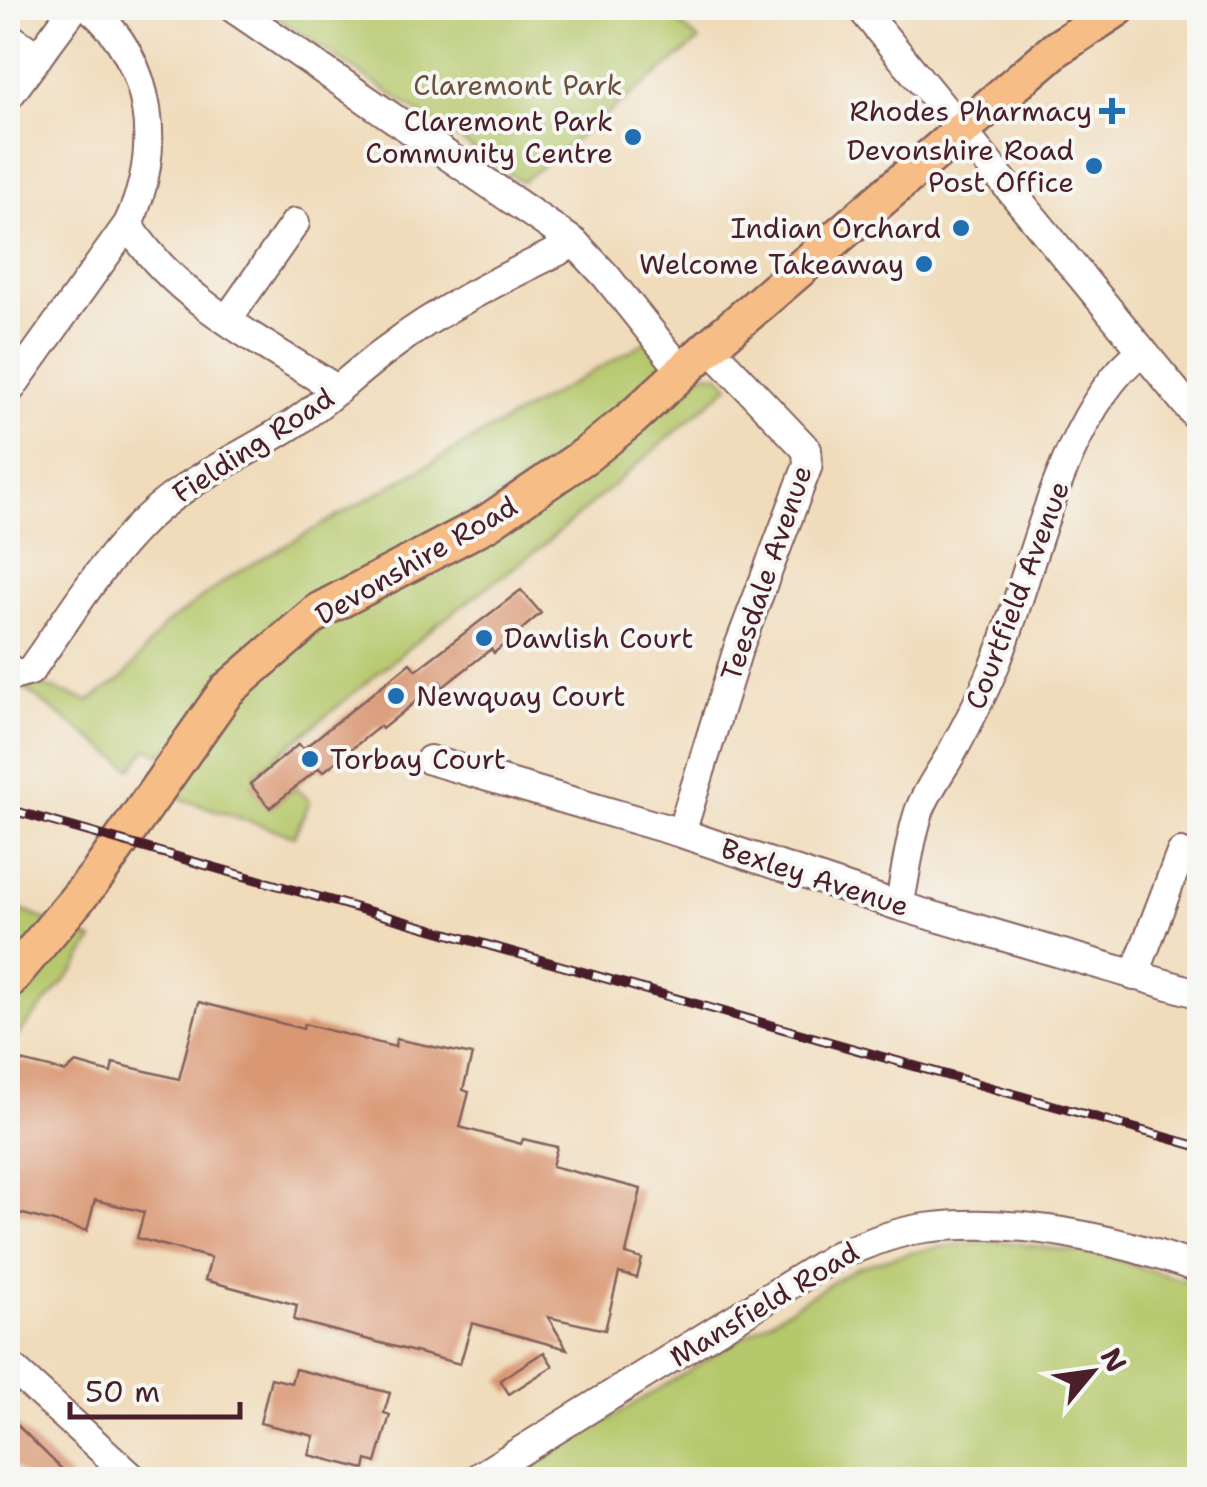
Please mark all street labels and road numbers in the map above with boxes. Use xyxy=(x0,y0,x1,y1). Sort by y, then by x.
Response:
street label: Fielding Road xyxy=(165,379,341,511)
street label: Teesdale Avenue xyxy=(711,460,821,686)
street label: Courtfield Avenue xyxy=(956,475,1078,715)
street label: Devonshire Road xyxy=(308,487,524,633)
street label: Bexley Avenue xyxy=(716,829,914,925)
street label: Mansfield Road xyxy=(662,1233,866,1375)

